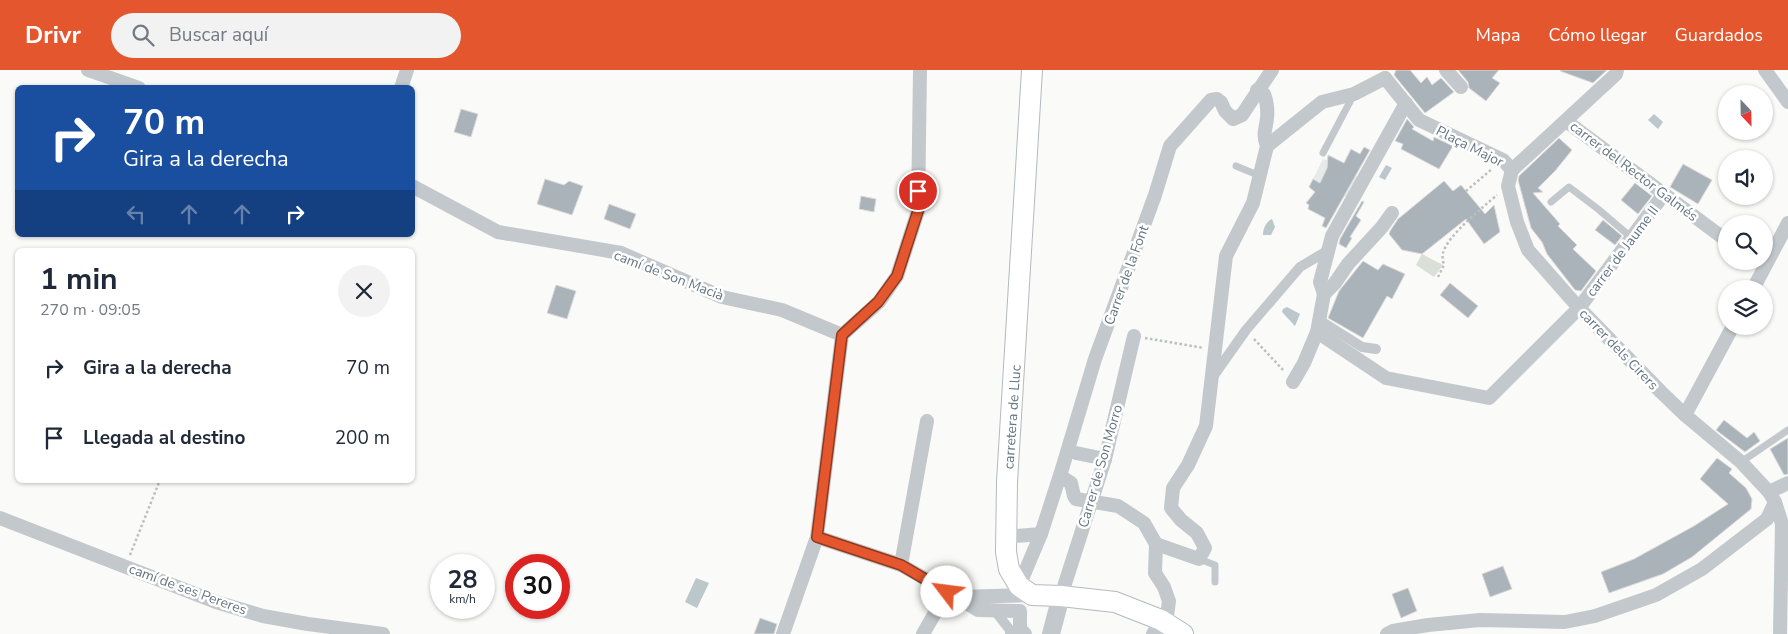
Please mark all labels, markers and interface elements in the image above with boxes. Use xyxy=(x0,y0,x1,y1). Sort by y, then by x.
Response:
search box xyxy=(111,13,461,58)
text: Drivr xyxy=(25,19,81,51)
icon: search xyxy=(129,21,157,49)
text: Buscar aquí xyxy=(169,22,268,48)
text: Mapa xyxy=(1476,23,1521,47)
text: Cómo llegar xyxy=(1549,23,1647,47)
text: Guardados xyxy=(1675,23,1763,47)
north arrow xyxy=(1718,85,1772,140)
map controls xyxy=(1718,85,1773,335)
text: 70 m xyxy=(123,99,205,146)
icon: right xyxy=(40,105,105,170)
street label: carrer del Rector Galmés xyxy=(1566,117,1702,226)
street label: Plaça Major xyxy=(1433,121,1507,172)
text: Gira a la derecha xyxy=(123,144,289,174)
button: sound xyxy=(1718,150,1773,205)
pin xyxy=(897,170,939,212)
icon: arrive xyxy=(904,177,932,205)
icon: left xyxy=(122,200,150,228)
icon: ahead xyxy=(175,200,203,228)
icon: ahead xyxy=(228,200,256,228)
icon: right xyxy=(281,200,309,228)
street label: carrer de Jaume II xyxy=(1582,202,1663,301)
button: search xyxy=(1718,215,1773,270)
street label: Carrer de la Font xyxy=(1100,222,1153,328)
street label: camí de Son Macià xyxy=(611,246,727,305)
text: 1 min xyxy=(40,259,118,300)
button: close xyxy=(338,265,390,317)
button: layers xyxy=(1718,280,1773,335)
text: 270 m · 09:05 xyxy=(40,299,141,321)
street label: carrer dels Cirers xyxy=(1575,304,1663,394)
icon: right xyxy=(40,354,68,382)
text: Gira a la derecha xyxy=(83,355,232,381)
text: 70 m xyxy=(346,355,390,381)
street label: carretera de Lluc xyxy=(999,364,1026,470)
street label: Carrer de Son Morro xyxy=(1074,402,1127,530)
icon: arrive xyxy=(40,424,68,452)
text: Llegada al destino xyxy=(83,425,245,451)
text: 200 m xyxy=(335,425,390,451)
speed limit sign: 30 xyxy=(505,554,570,619)
street label: camí de ses Pereres xyxy=(126,559,250,620)
text: 28 xyxy=(447,563,478,597)
position arrow xyxy=(920,565,972,617)
text: km/h xyxy=(449,591,476,607)

